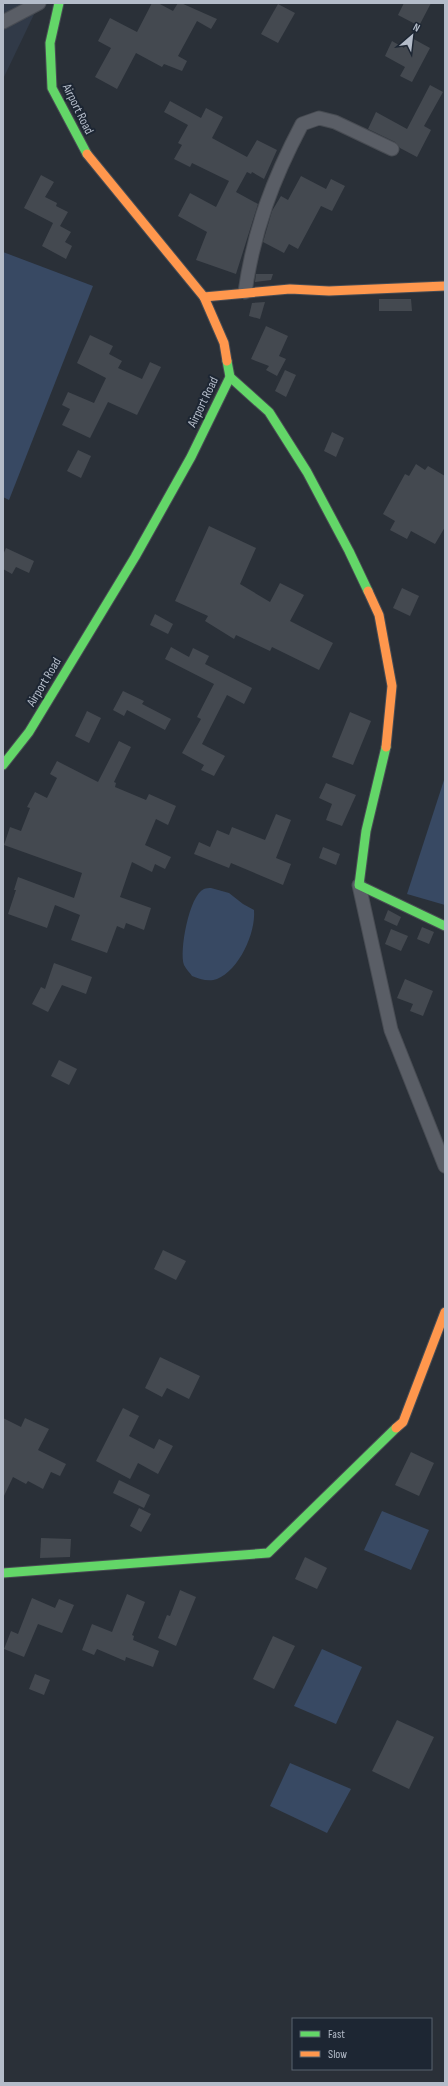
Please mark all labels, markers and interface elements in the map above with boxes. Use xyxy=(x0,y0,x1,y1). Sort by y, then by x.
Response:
north arrow xyxy=(392,16,432,56)
text: N xyxy=(411,20,422,35)
street label: Airport Road xyxy=(59,80,97,137)
street label: Airport Road xyxy=(184,374,222,431)
street label: Airport Road xyxy=(23,655,65,710)
legend xyxy=(292,2018,432,2070)
text: Fast xyxy=(328,2027,345,2042)
text: Slow xyxy=(328,2047,347,2062)

